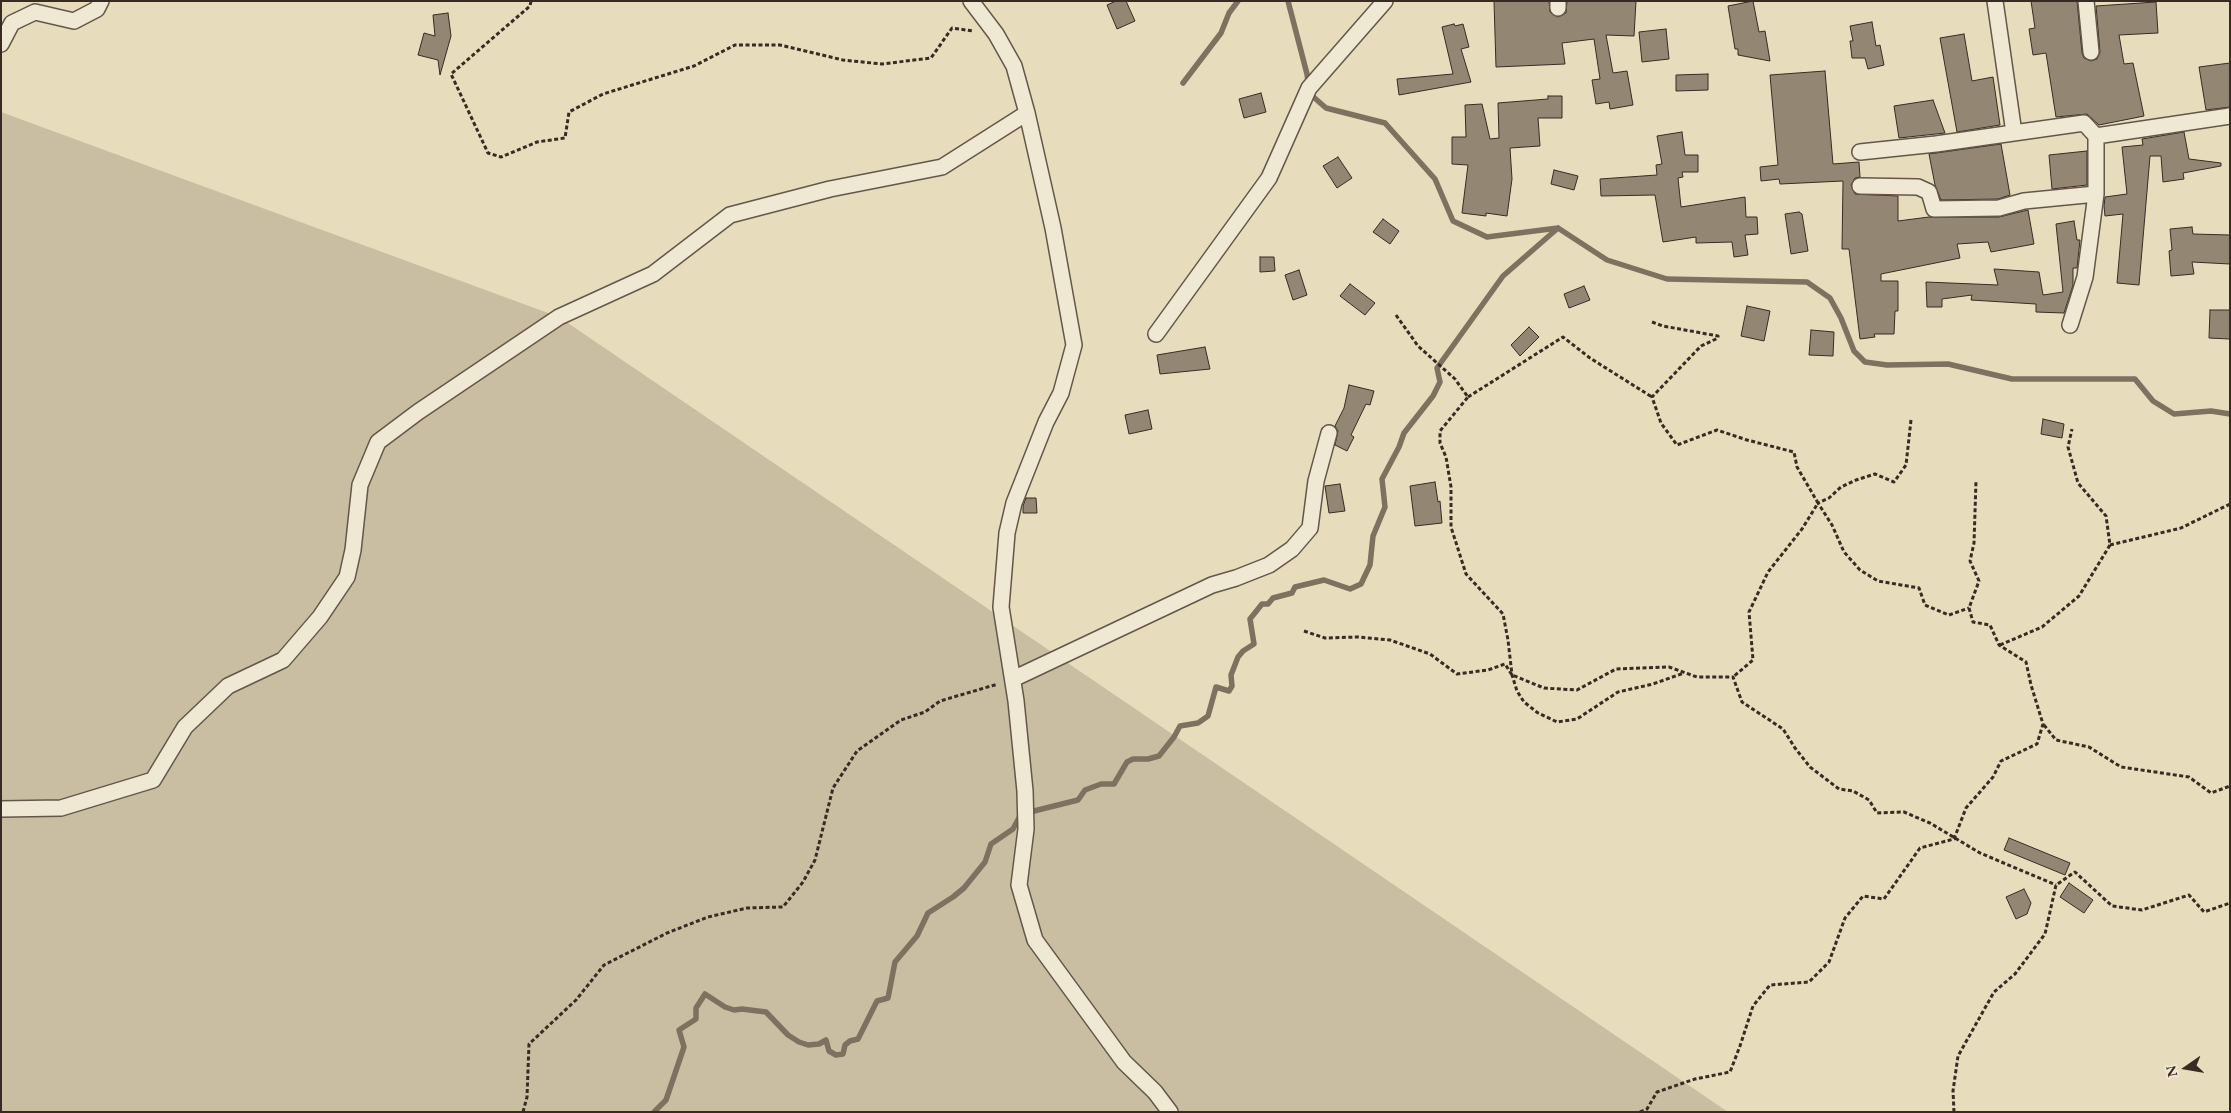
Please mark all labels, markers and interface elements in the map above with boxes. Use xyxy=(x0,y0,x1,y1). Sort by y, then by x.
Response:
north arrow xyxy=(2161,1043,2211,1093)
text: N xyxy=(2161,1064,2181,1079)

